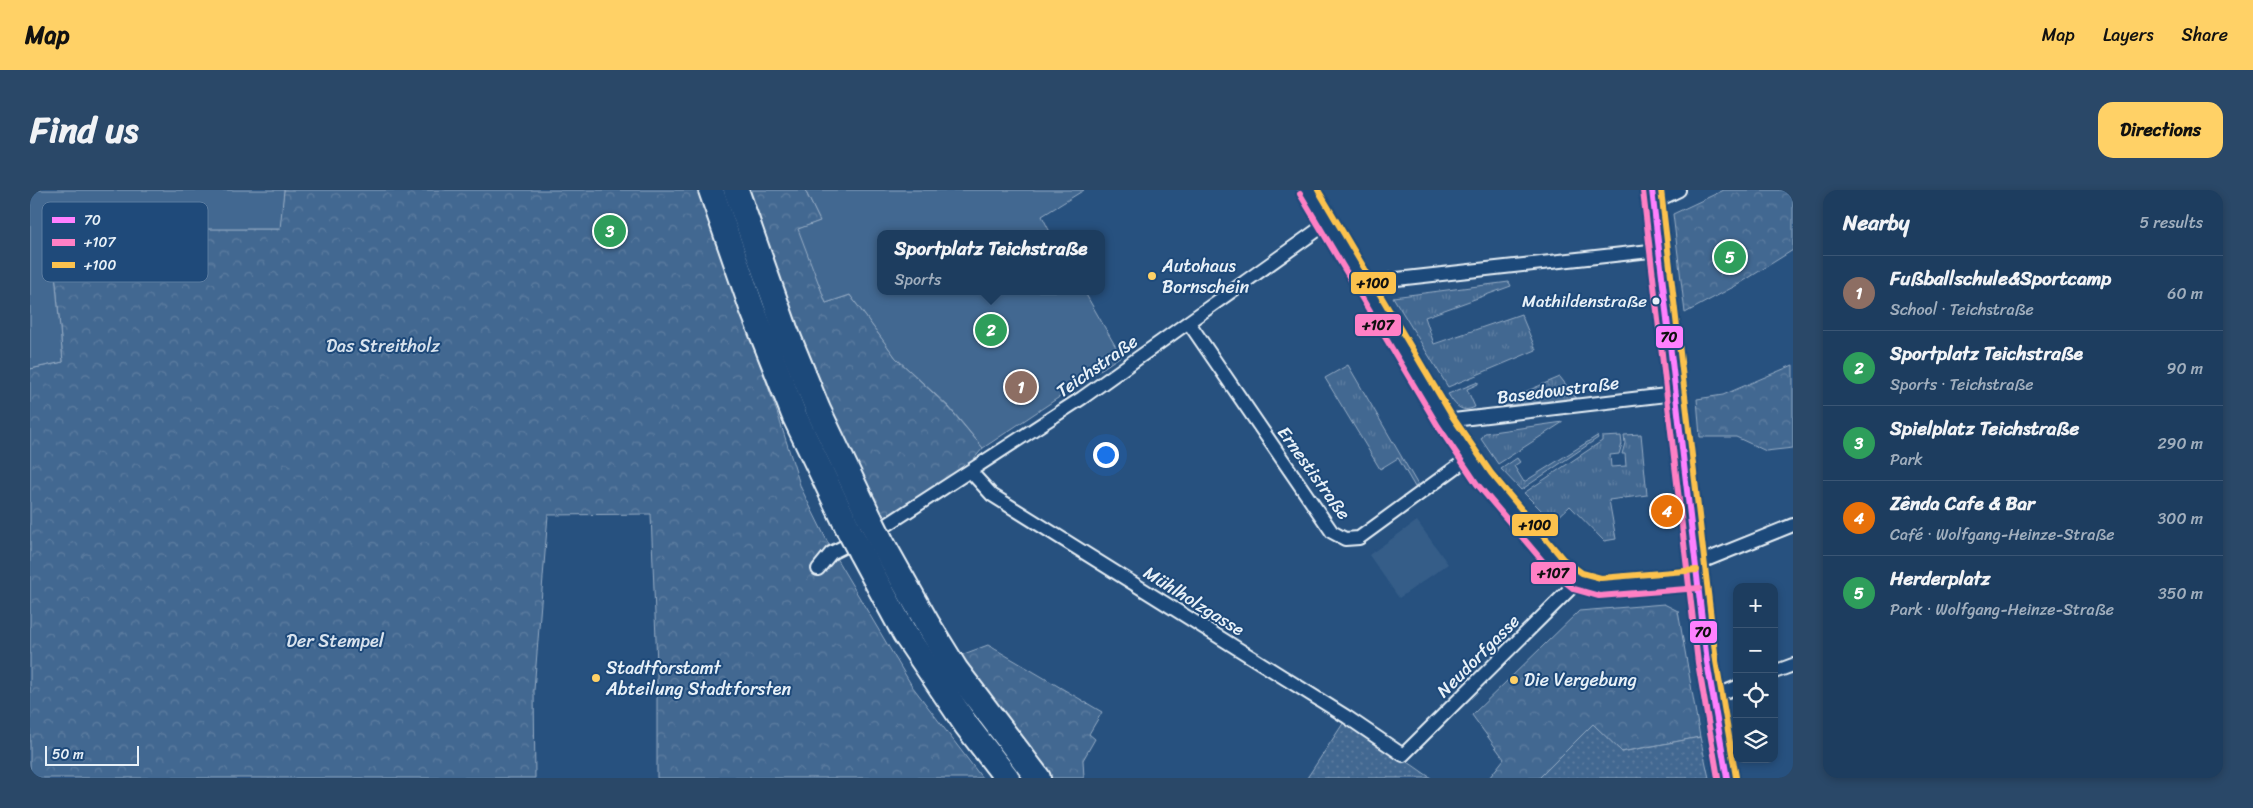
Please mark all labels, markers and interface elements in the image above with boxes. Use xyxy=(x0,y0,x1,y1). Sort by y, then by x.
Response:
text: Map xyxy=(25,14,69,56)
text: Map xyxy=(2042,19,2075,51)
text: Layers xyxy=(2103,19,2154,51)
text: Share xyxy=(2182,19,2228,51)
text: Find us xyxy=(30,99,138,161)
button: Directions xyxy=(2098,102,2223,158)
legend xyxy=(42,202,208,282)
text: Nearby xyxy=(1843,204,1909,242)
text: 70 xyxy=(84,208,101,233)
text: 5 results xyxy=(2139,208,2203,237)
pin: 3 xyxy=(594,212,626,250)
text: +107 xyxy=(83,230,116,255)
popup xyxy=(877,230,1105,295)
text: Sportplatz Teichstraße xyxy=(894,232,1088,265)
pin: 5 xyxy=(1714,238,1746,276)
place label: Autohaus Bornschein xyxy=(1161,250,1250,303)
text: +100 xyxy=(83,253,116,278)
text: Fußballschule&Sportcamp xyxy=(1890,262,2111,295)
text: Sports xyxy=(894,265,941,294)
marker: Autohaus Bornschein xyxy=(1146,270,1158,282)
line badge: +100 xyxy=(1350,271,1397,295)
text: +100 xyxy=(1356,271,1389,296)
text: 1 xyxy=(1856,279,1862,308)
text: 60 m xyxy=(2167,279,2203,308)
place label: Mathildenstraße xyxy=(1522,286,1647,316)
text: School · Teichstraße xyxy=(1890,295,2034,324)
marker: Mathildenstraße xyxy=(1651,296,1661,306)
pin: 2 xyxy=(975,311,1007,349)
line badge: +107 xyxy=(1354,313,1402,337)
text: +107 xyxy=(1361,313,1395,338)
line badge: 70 xyxy=(1655,325,1684,349)
text: 70 xyxy=(1661,325,1678,350)
street label: Teichstraße xyxy=(1049,326,1145,406)
park label: Das Streitholz xyxy=(326,330,440,362)
text: Sportplatz Teichstraße xyxy=(1890,337,2083,370)
text: 2 xyxy=(1854,354,1864,383)
text: 90 m xyxy=(2167,354,2203,383)
street label: Basedowstraße xyxy=(1495,367,1621,413)
pin: 1 xyxy=(1005,368,1037,406)
text: Sports · Teichstraße xyxy=(1890,370,2033,399)
text: Spielplatz Teichstraße xyxy=(1890,412,2079,445)
street label: Ernestistraße xyxy=(1269,419,1359,527)
text: 3 xyxy=(1855,429,1863,458)
text: 290 m xyxy=(2157,429,2203,458)
your location xyxy=(1093,442,1119,468)
text: Park xyxy=(1890,445,1923,474)
text: Zênda Cafe & Bar xyxy=(1890,487,2035,520)
pin: 4 xyxy=(1651,492,1683,530)
text: 4 xyxy=(1854,504,1864,533)
text: 300 m xyxy=(2158,504,2203,533)
line badge: +100 xyxy=(1511,513,1559,537)
text: +100 xyxy=(1518,513,1551,538)
text: Café · Wolfgang-Heinze-Straße xyxy=(1890,520,2114,549)
street label: Mühlholzgasse xyxy=(1137,557,1251,645)
line badge: +107 xyxy=(1530,561,1577,585)
text: +107 xyxy=(1536,561,1570,586)
text: Herderplatz xyxy=(1890,562,1990,595)
text: 5 xyxy=(1854,579,1864,608)
text: 350 m xyxy=(2158,579,2203,608)
map controls xyxy=(1733,583,1778,763)
button: + xyxy=(1733,583,1778,628)
text: Park · Wolfgang-Heinze-Straße xyxy=(1890,595,2114,624)
street label: Neudorfgasse xyxy=(1429,607,1527,705)
line badge: 70 xyxy=(1689,620,1718,644)
text: 70 xyxy=(1695,620,1712,645)
park label: Der Stempel xyxy=(286,625,385,657)
button: − xyxy=(1733,628,1778,673)
place label: Stadtforstamt Abteilung Stadtforsten xyxy=(605,652,792,705)
place label: Die Vergebung xyxy=(1524,664,1637,696)
marker: Stadtforstamt Abteilung Stadtforsten xyxy=(590,672,602,684)
button: locate xyxy=(1733,673,1778,718)
marker: Die Vergebung xyxy=(1508,674,1520,686)
button: layers xyxy=(1733,718,1778,763)
text: 50 m xyxy=(52,742,84,767)
scale bar xyxy=(45,743,139,766)

